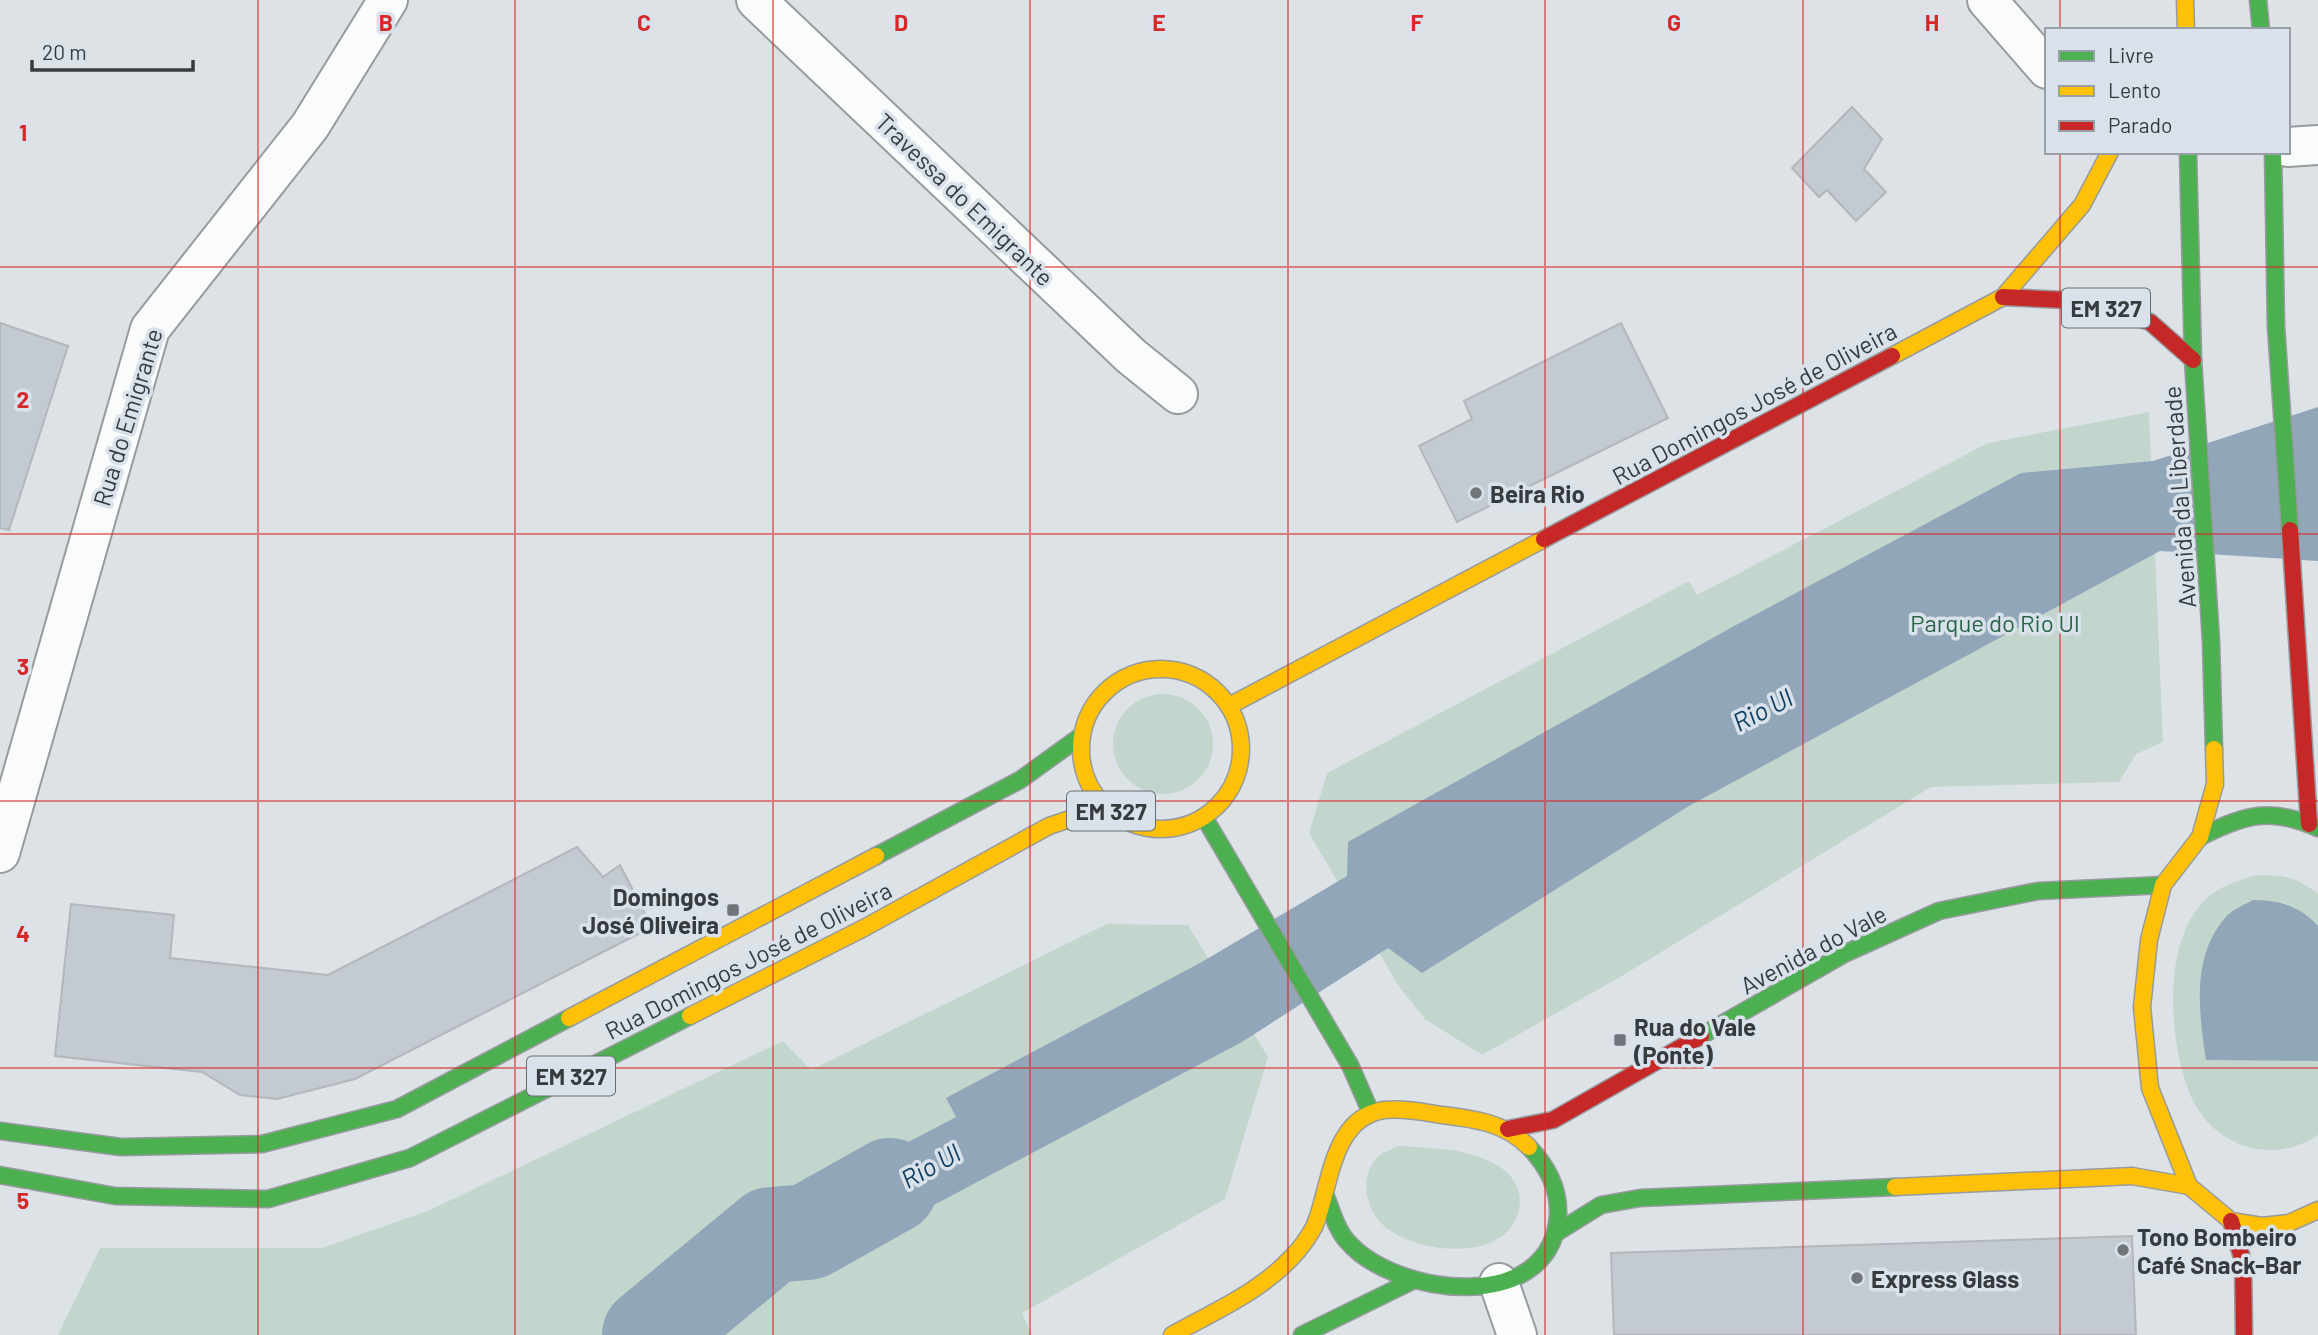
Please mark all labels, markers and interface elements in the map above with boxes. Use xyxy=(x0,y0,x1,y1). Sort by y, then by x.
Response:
text: B xyxy=(379,8,393,36)
text: C xyxy=(637,8,651,36)
text: D xyxy=(894,8,908,36)
text: E xyxy=(1152,8,1166,36)
text: F xyxy=(1411,8,1424,36)
text: G xyxy=(1667,8,1681,36)
text: H xyxy=(1925,8,1939,36)
scale bar xyxy=(32,28,192,72)
legend xyxy=(2045,28,2290,154)
text: 20 m xyxy=(42,39,87,64)
text: Livre xyxy=(2108,42,2154,67)
text: Lento xyxy=(2108,77,2161,102)
street label: Travessa do Emigrante xyxy=(870,107,1060,291)
text: Parado xyxy=(2108,112,2172,137)
text: 1 xyxy=(19,118,27,146)
road number: EM 327 xyxy=(2062,288,2150,328)
street label: Rua Domingos José de Oliveira xyxy=(1607,316,1901,490)
street label: Rua do Emigrante xyxy=(86,325,168,509)
text: 2 xyxy=(17,385,29,413)
street label: Avenida da Liberdade xyxy=(2157,385,2201,609)
place label: Beira Rio xyxy=(1490,479,1585,508)
marker: Beira Rio xyxy=(1468,485,1484,501)
park label: Parque do Rio Ul xyxy=(1910,608,2080,637)
text: 3 xyxy=(17,652,29,680)
water label: Rio Ul xyxy=(1727,681,1797,737)
road number: EM 327 xyxy=(1067,792,1155,831)
street label: Rua Domingos José de Oliveira xyxy=(600,875,896,1045)
place label: Domingos José Oliveira xyxy=(582,882,719,939)
street label: Avenida do Vale xyxy=(1735,898,1891,1000)
marker: Domingos José Oliveira xyxy=(725,902,741,918)
text: 4 xyxy=(16,919,30,947)
place label: Rua do Vale (Ponte) xyxy=(1633,1012,1756,1069)
marker: Rua do Vale (Ponte) xyxy=(1612,1032,1628,1048)
road number: EM 327 xyxy=(527,1056,615,1096)
water label: Rio Ul xyxy=(895,1136,965,1194)
text: 5 xyxy=(17,1186,29,1214)
place label: Tono Bombeiro Café Snack-Bar xyxy=(2137,1222,2301,1279)
marker: Tono Bombeiro Café Snack-Bar xyxy=(2115,1242,2131,1258)
place label: Express Glass xyxy=(1871,1264,2019,1293)
marker: Express Glass xyxy=(1849,1270,1865,1286)

